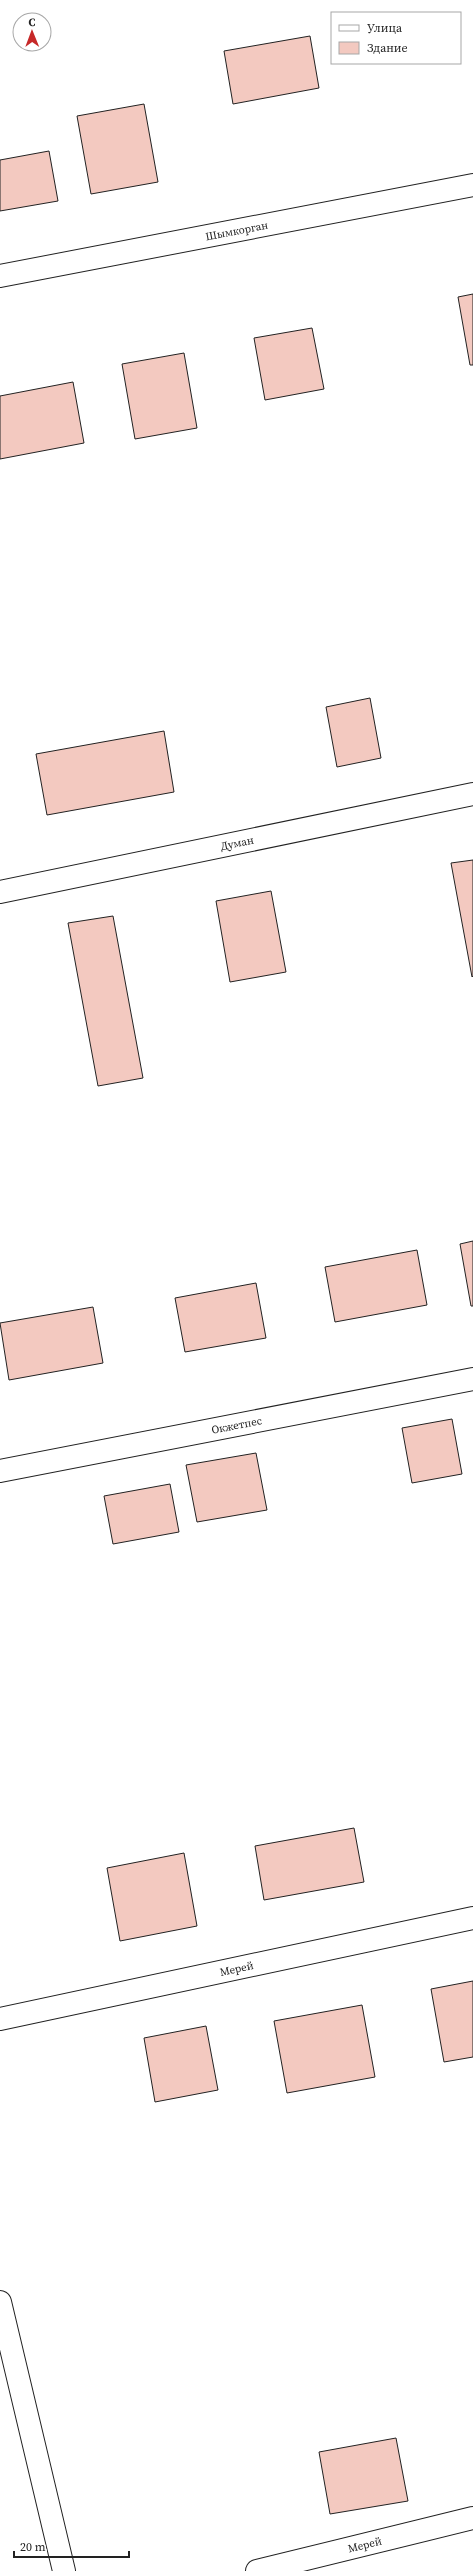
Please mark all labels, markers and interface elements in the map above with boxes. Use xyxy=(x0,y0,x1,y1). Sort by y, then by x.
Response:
north arrow xyxy=(12,12,52,52)
legend xyxy=(331,12,461,64)
text: С xyxy=(28,15,36,30)
text: Улица xyxy=(367,20,403,36)
text: Здание xyxy=(367,40,408,56)
street label: Шымкорган xyxy=(204,217,269,244)
street label: Думан xyxy=(219,832,255,854)
street label: Окжетпес xyxy=(210,1413,264,1437)
street label: Мерей xyxy=(218,1958,255,1979)
scale bar xyxy=(14,2533,129,2559)
street label: Мерей xyxy=(346,2533,383,2556)
text: 20 m xyxy=(20,2539,46,2555)

